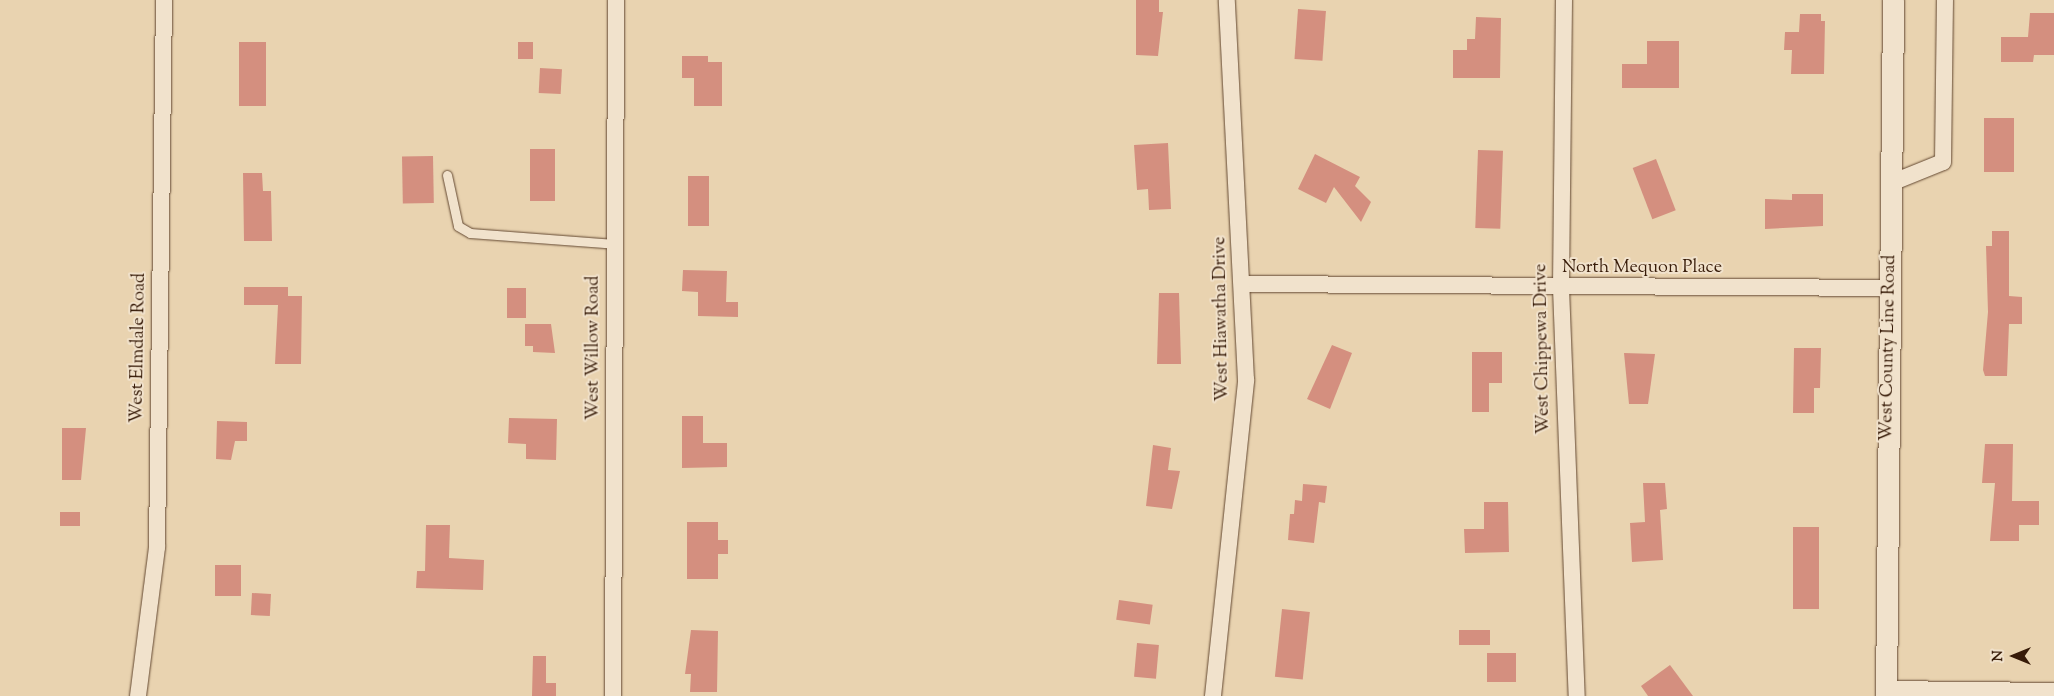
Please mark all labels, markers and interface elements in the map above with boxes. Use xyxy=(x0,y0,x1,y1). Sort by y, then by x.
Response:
street label: West Hiawatha Drive xyxy=(1210,236,1234,402)
street label: West County Line Road xyxy=(1877,255,1901,441)
street label: North Mequon Place xyxy=(1562,257,1722,279)
street label: West Chippewa Drive xyxy=(1531,264,1555,434)
street label: West Elmdale Road xyxy=(127,273,151,423)
street label: West Willow Road xyxy=(583,276,605,420)
north arrow xyxy=(1989,631,2039,681)
text: N xyxy=(1989,650,2009,662)

